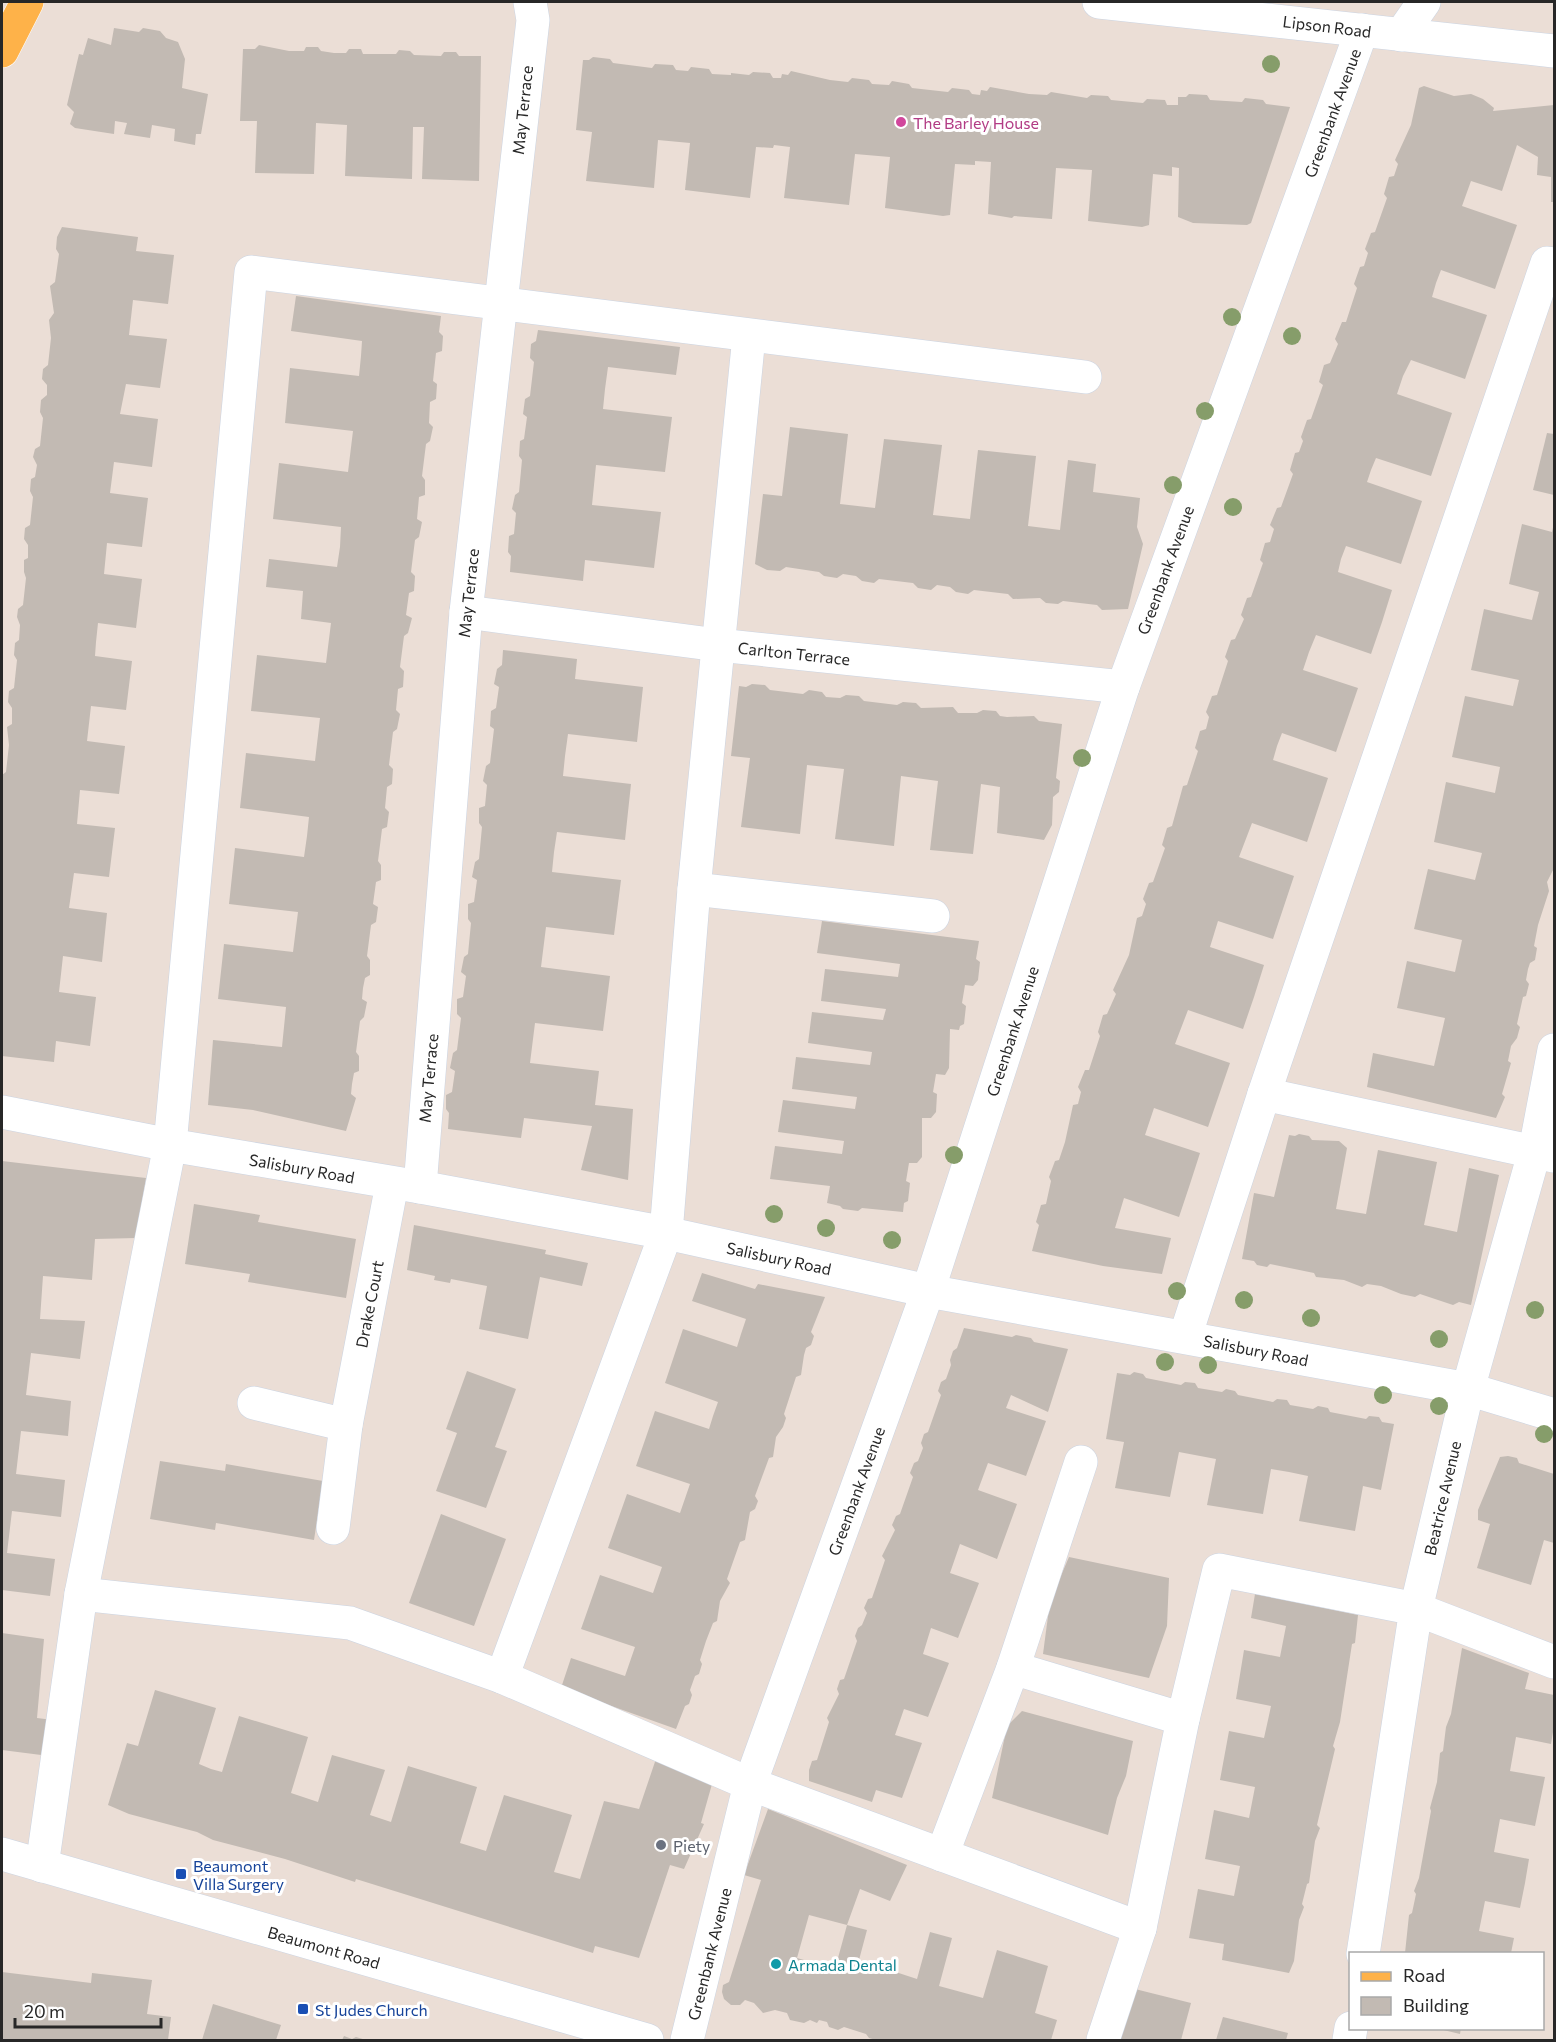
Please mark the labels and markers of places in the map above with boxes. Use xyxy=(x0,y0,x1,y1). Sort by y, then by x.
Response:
place label: The Barley House xyxy=(913,113,1039,132)
marker: The Barley House xyxy=(894,115,908,129)
place label: Piety xyxy=(673,1836,710,1855)
marker: Piety xyxy=(654,1838,668,1852)
place label: Beaumont Villa Surgery xyxy=(193,1856,284,1893)
marker: Beaumont Villa Surgery xyxy=(174,1867,188,1881)
place label: Armada Dental xyxy=(788,1955,897,1974)
marker: Armada Dental xyxy=(769,1957,783,1971)
place label: St Judes Church xyxy=(315,2000,428,2019)
marker: St Judes Church xyxy=(296,2002,310,2016)

